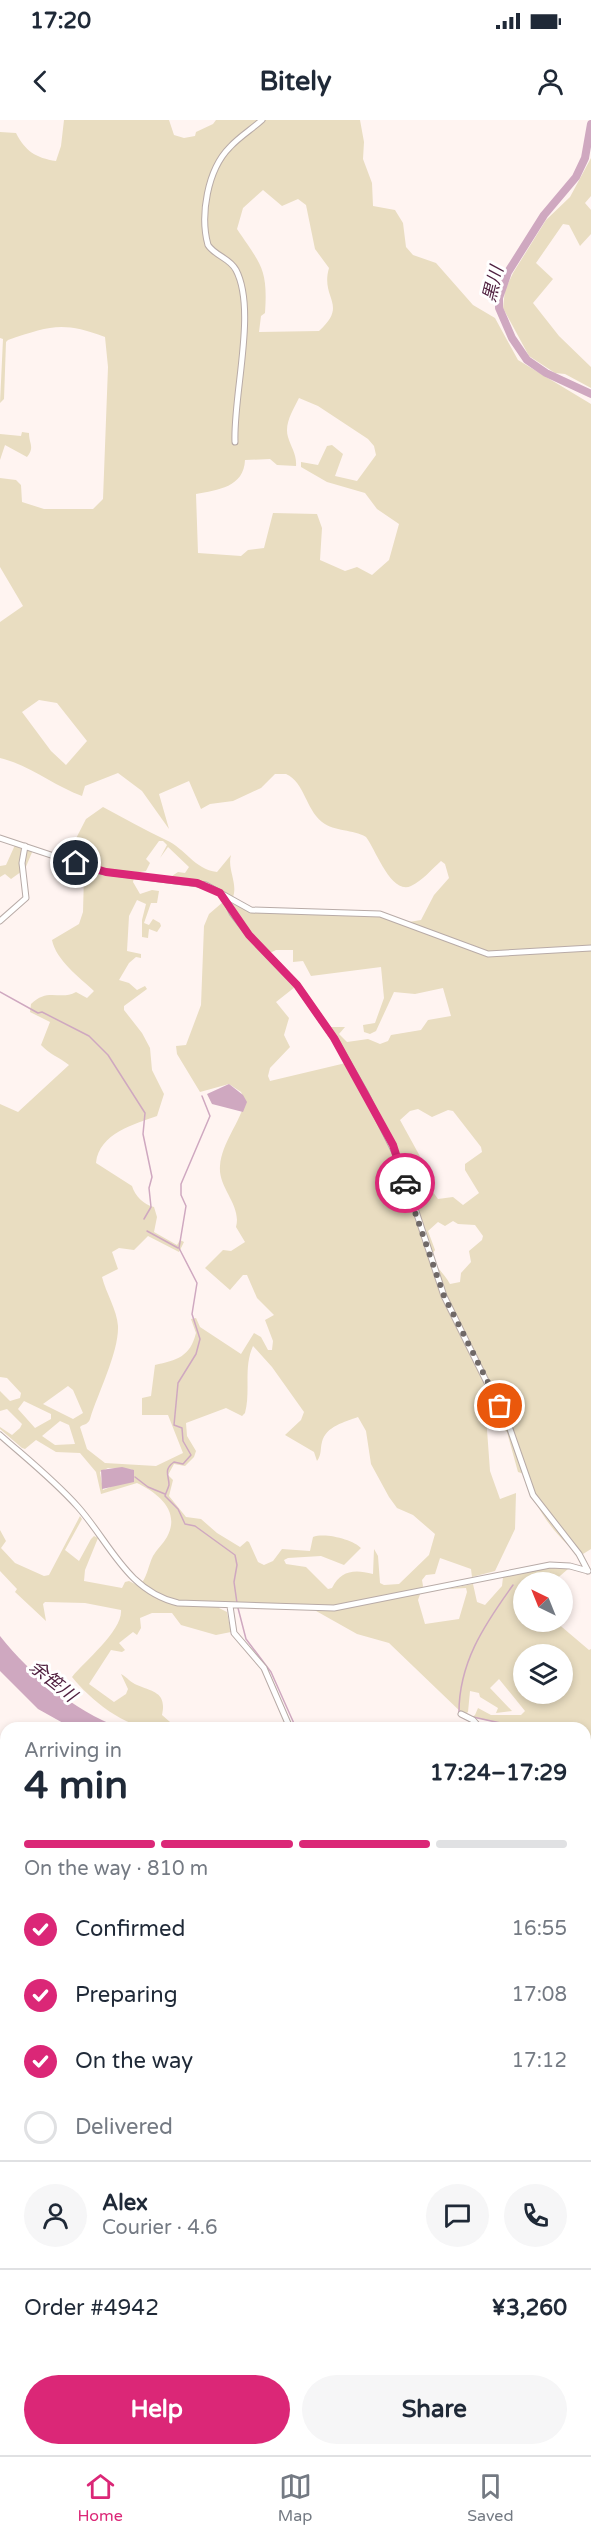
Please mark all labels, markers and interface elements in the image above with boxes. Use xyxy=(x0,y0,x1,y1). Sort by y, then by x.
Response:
text: 17:20 xyxy=(30,8,91,34)
icon: back xyxy=(24,65,57,98)
text: Bitely xyxy=(260,65,331,98)
icon: person xyxy=(534,65,567,98)
water label: 黒川 xyxy=(478,262,509,304)
pin xyxy=(50,837,101,888)
icon: home xyxy=(59,846,92,879)
courier xyxy=(375,1153,435,1213)
icon: car xyxy=(389,1167,422,1200)
pin xyxy=(474,1380,525,1431)
icon: bag xyxy=(483,1389,516,1422)
north arrow xyxy=(513,1572,573,1632)
map controls xyxy=(513,1572,573,1704)
button: layers xyxy=(513,1644,573,1704)
water label: 余笹川 xyxy=(25,1655,82,1708)
text: Arriving in xyxy=(24,1739,122,1763)
text: 17:24–17:29 xyxy=(430,1760,567,1786)
text: 4 min xyxy=(24,1762,128,1809)
text: On the way · 810 m xyxy=(24,1857,208,1881)
icon: check xyxy=(24,1913,57,1946)
text: Confirmed xyxy=(75,1916,185,1942)
text: 16:55 xyxy=(512,1917,567,1941)
icon: check xyxy=(24,1979,57,2012)
text: Preparing xyxy=(75,1982,178,2008)
text: 17:08 xyxy=(512,1983,567,2007)
icon: check xyxy=(24,2045,57,2078)
text: On the way xyxy=(75,2048,193,2074)
text: 17:12 xyxy=(512,2049,567,2073)
text: Delivered xyxy=(75,2114,173,2140)
button: person xyxy=(24,2184,87,2247)
button: chat xyxy=(426,2184,489,2247)
button: phone xyxy=(504,2184,567,2247)
text: Alex xyxy=(102,2190,148,2216)
text: Courier · 4.6 xyxy=(102,2216,217,2240)
text: Order #4942 xyxy=(24,2295,159,2321)
text: ¥3,260 xyxy=(492,2295,567,2321)
button: Help xyxy=(24,2375,290,2444)
button: Share xyxy=(302,2375,567,2444)
tab: Home xyxy=(77,2470,123,2526)
tab: Map xyxy=(278,2470,312,2526)
tab: Saved xyxy=(467,2470,513,2526)

